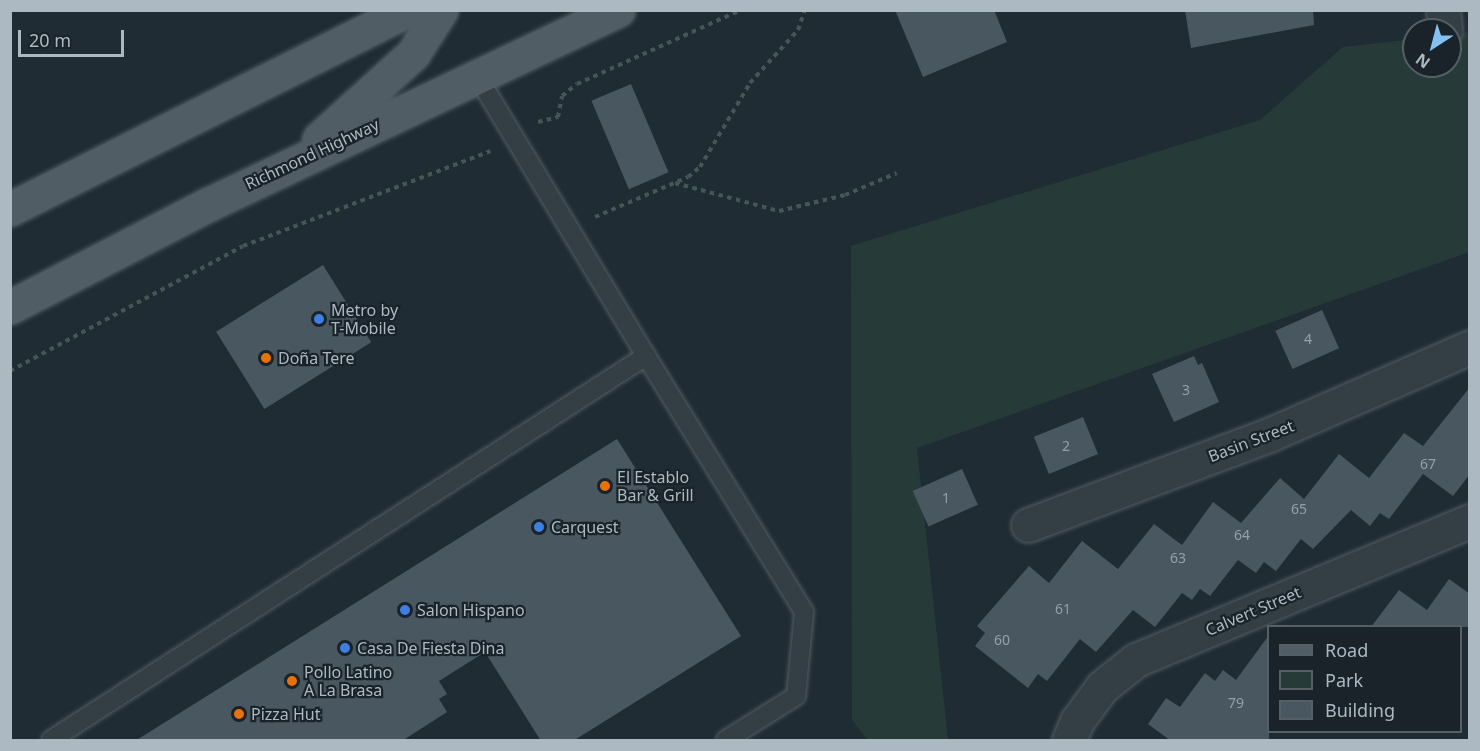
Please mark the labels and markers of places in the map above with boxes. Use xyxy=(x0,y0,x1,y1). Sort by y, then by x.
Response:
place label: Metro by T-Mobile xyxy=(331,300,398,338)
marker: Metro by T-Mobile xyxy=(312,312,326,326)
place label: Doña Tere xyxy=(278,348,354,368)
marker: Doña Tere xyxy=(259,351,273,365)
place label: El Establo Bar & Grill xyxy=(617,467,694,505)
marker: El Establo Bar & Grill xyxy=(598,479,612,493)
place label: Carquest xyxy=(551,517,619,537)
marker: Carquest xyxy=(532,520,546,534)
place label: Salon Hispano xyxy=(417,600,525,620)
marker: Salon Hispano xyxy=(398,603,412,617)
place label: Casa De Fiesta Dina xyxy=(357,638,504,658)
marker: Casa De Fiesta Dina xyxy=(338,641,352,655)
place label: Pollo Latino A La Brasa xyxy=(304,662,392,700)
marker: Pollo Latino A La Brasa xyxy=(285,674,299,688)
place label: Pizza Hut xyxy=(251,704,321,724)
marker: Pizza Hut xyxy=(232,707,246,721)

